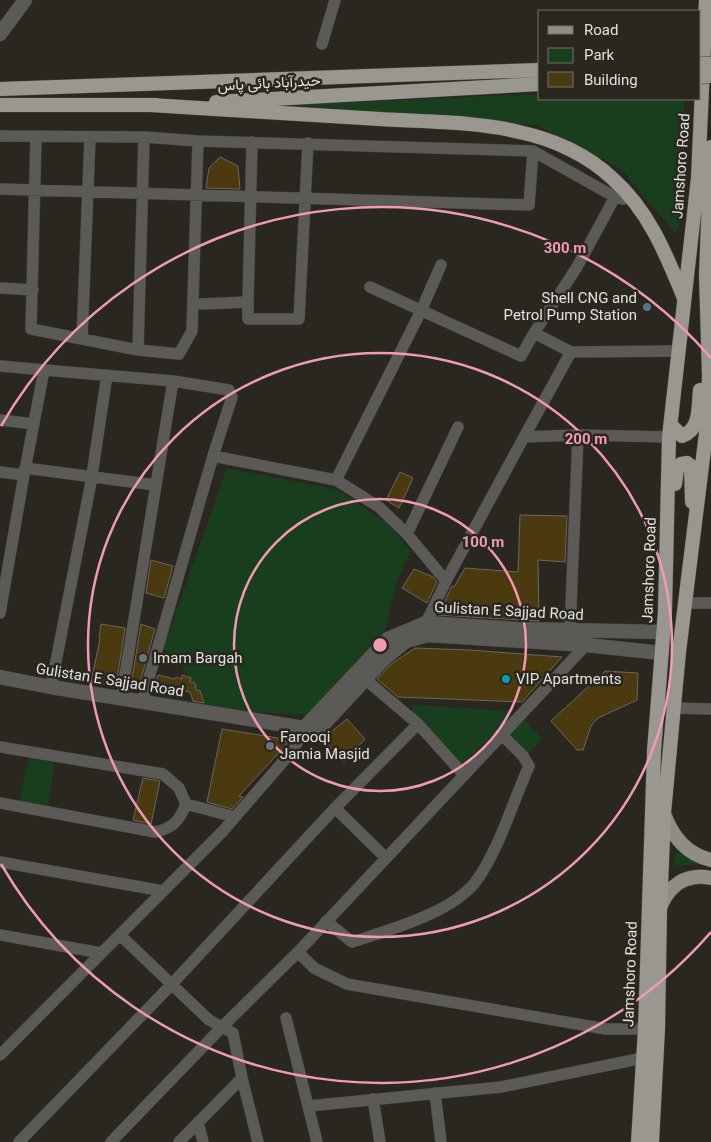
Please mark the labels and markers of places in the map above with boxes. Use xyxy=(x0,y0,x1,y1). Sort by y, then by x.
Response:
place label: Shell CNG and Petrol Pump Station xyxy=(504,289,637,324)
marker: Shell CNG and Petrol Pump Station xyxy=(641,301,653,313)
centre of rings xyxy=(371,636,389,654)
place label: Imam Bargah xyxy=(153,649,243,667)
marker: Imam Bargah xyxy=(137,652,149,664)
place label: VIP Apartments xyxy=(516,670,622,688)
marker: VIP Apartments xyxy=(500,673,512,685)
place label: Farooqi Jamia Masjid xyxy=(280,728,370,763)
marker: Farooqi Jamia Masjid xyxy=(264,740,276,752)

